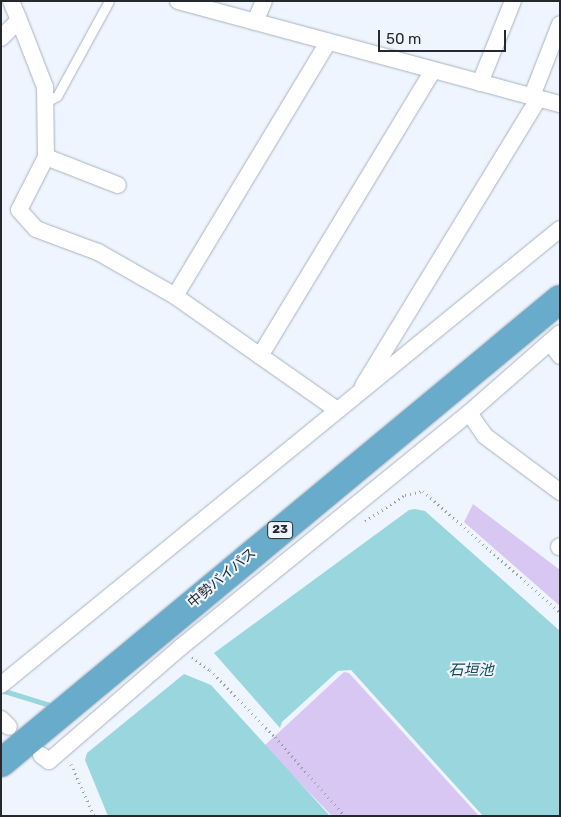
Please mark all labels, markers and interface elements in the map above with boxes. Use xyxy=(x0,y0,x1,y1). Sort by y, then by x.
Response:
scale bar xyxy=(381,20,508,52)
text: 50 m xyxy=(386,30,421,48)
road number: 23 xyxy=(266,520,294,540)
street label: 中勢バイパス xyxy=(184,545,260,611)
water label: 石垣池 xyxy=(449,662,493,680)

